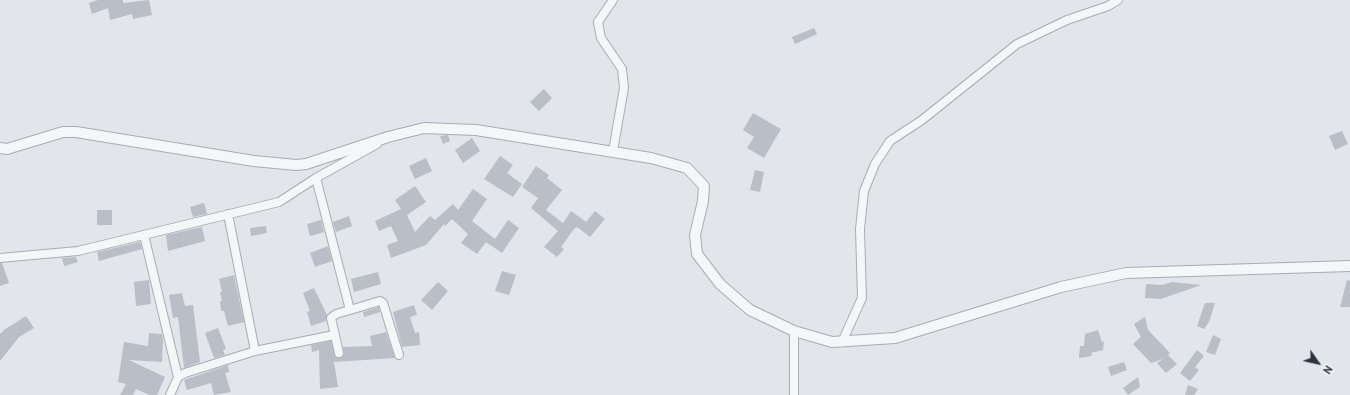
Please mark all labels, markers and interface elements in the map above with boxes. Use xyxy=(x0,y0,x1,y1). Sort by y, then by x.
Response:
north arrow xyxy=(1298,343,1338,383)
text: N xyxy=(1320,363,1336,377)

